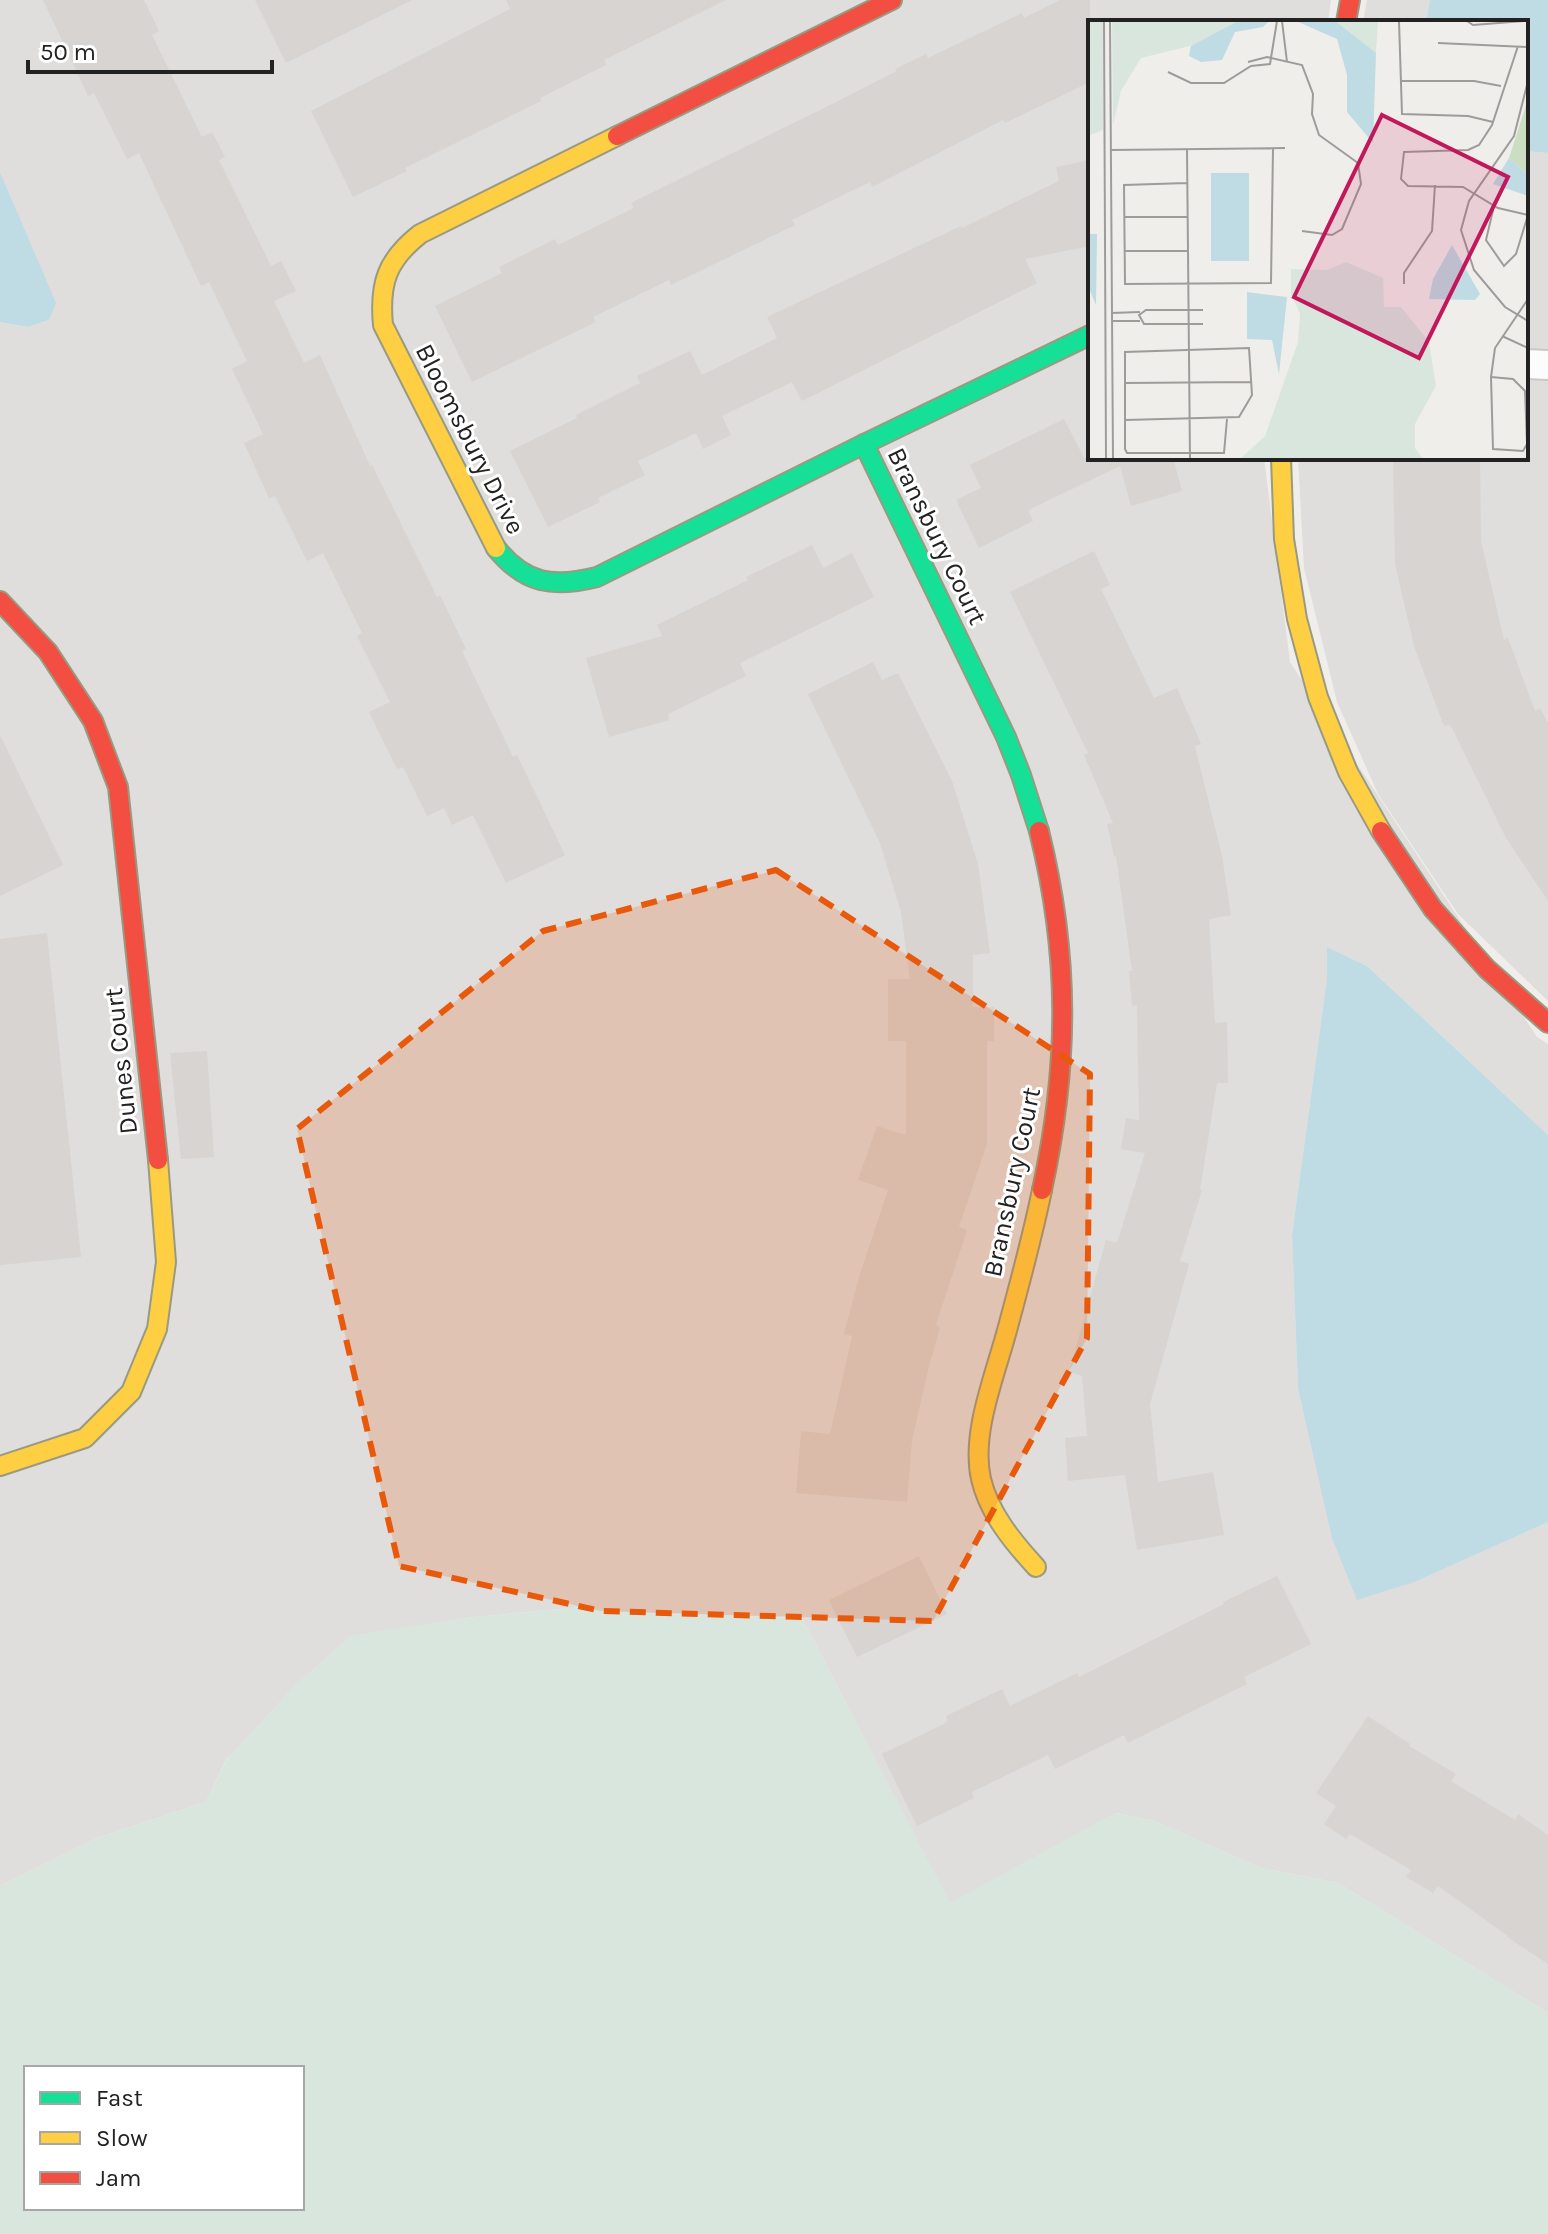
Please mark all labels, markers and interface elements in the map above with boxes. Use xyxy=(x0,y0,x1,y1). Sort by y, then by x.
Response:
inset map xyxy=(1088,20,1528,460)
scale bar xyxy=(28,24,272,74)
text: 50 m xyxy=(40,38,96,66)
street label: Bloomsbury Drive xyxy=(409,339,531,539)
street label: Bransbury Court xyxy=(881,442,993,630)
street label: Dunes Court xyxy=(98,986,144,1136)
street label: Bransbury Court xyxy=(977,1084,1047,1280)
legend xyxy=(24,2066,304,2210)
text: Fast xyxy=(96,2084,143,2112)
text: Slow xyxy=(96,2124,148,2152)
text: Jam xyxy=(96,2164,141,2192)

